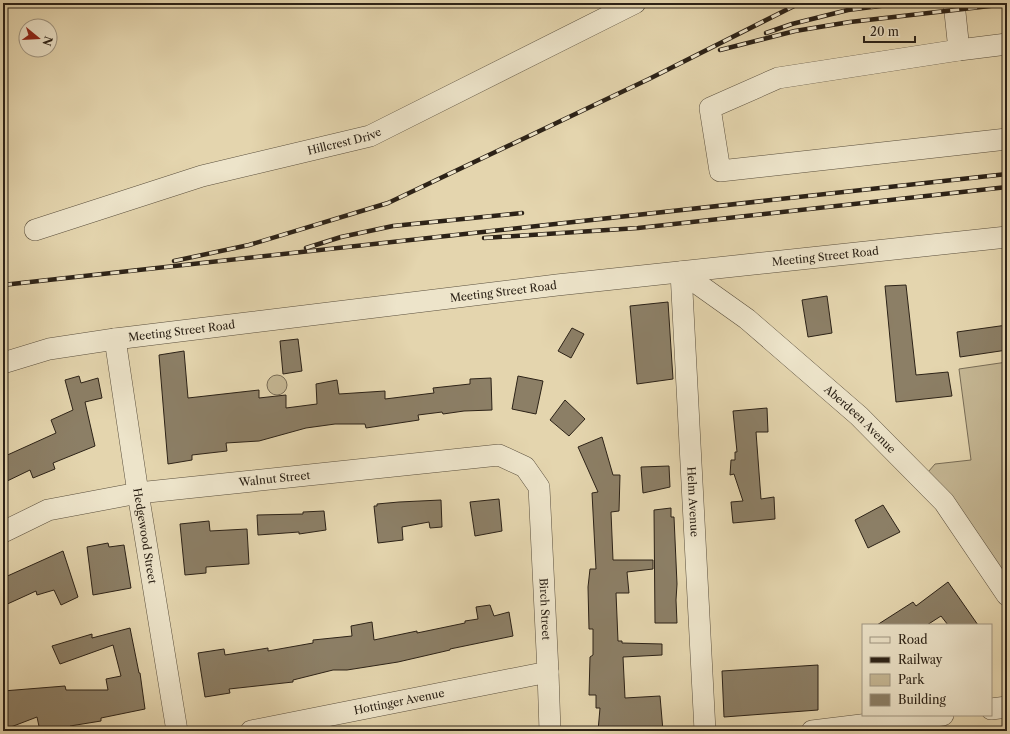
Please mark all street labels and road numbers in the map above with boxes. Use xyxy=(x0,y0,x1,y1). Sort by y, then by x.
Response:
street label: Hillcrest Drive xyxy=(306,124,384,158)
street label: Meeting Street Road xyxy=(771,244,880,269)
street label: Meeting Street Road xyxy=(449,278,558,305)
street label: Meeting Street Road xyxy=(127,317,236,344)
street label: Aberdeen Avenue xyxy=(821,381,899,456)
street label: Helm Avenue xyxy=(684,466,702,537)
street label: Walnut Street xyxy=(237,468,311,489)
street label: Hedgewood Street xyxy=(130,487,160,585)
street label: Birch Street xyxy=(536,578,553,641)
street label: Hottinger Avenue xyxy=(353,686,446,717)

